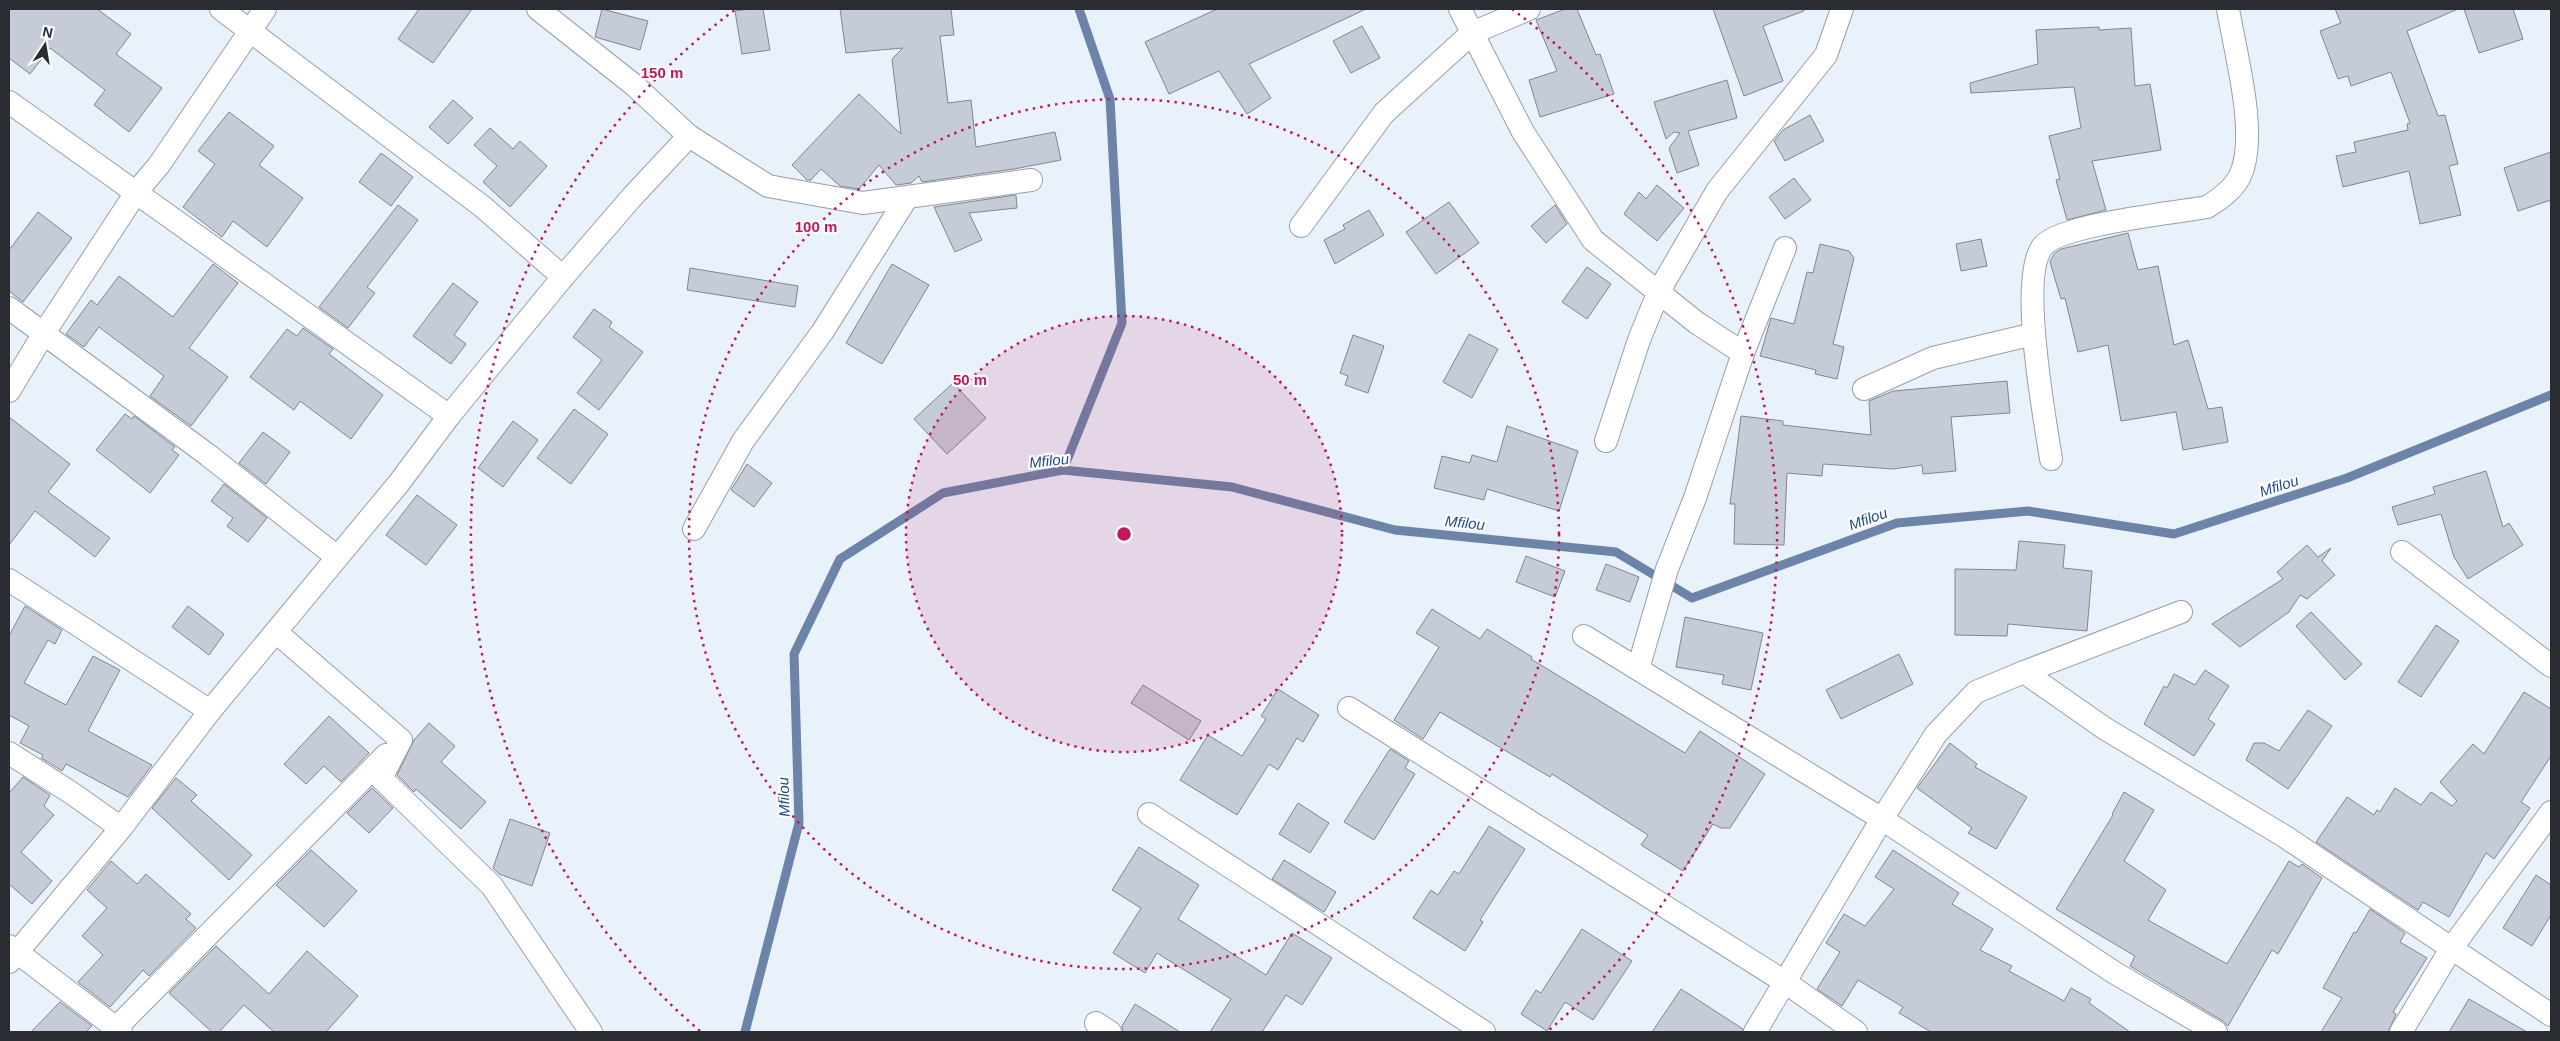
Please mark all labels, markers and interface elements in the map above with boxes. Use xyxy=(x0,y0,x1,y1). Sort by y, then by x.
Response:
north arrow xyxy=(20,20,70,70)
text: N xyxy=(41,23,54,41)
text: 150 m xyxy=(641,64,683,81)
text: 100 m xyxy=(795,218,837,235)
text: 50 m xyxy=(953,371,987,388)
water label: Mfilou xyxy=(1028,450,1070,471)
water label: Mfilou xyxy=(2257,471,2301,500)
water label: Mfilou xyxy=(1846,503,1890,533)
water label: Mfilou xyxy=(1444,512,1486,533)
centre of rings xyxy=(1115,525,1133,543)
water label: Mfilou xyxy=(774,776,793,817)

